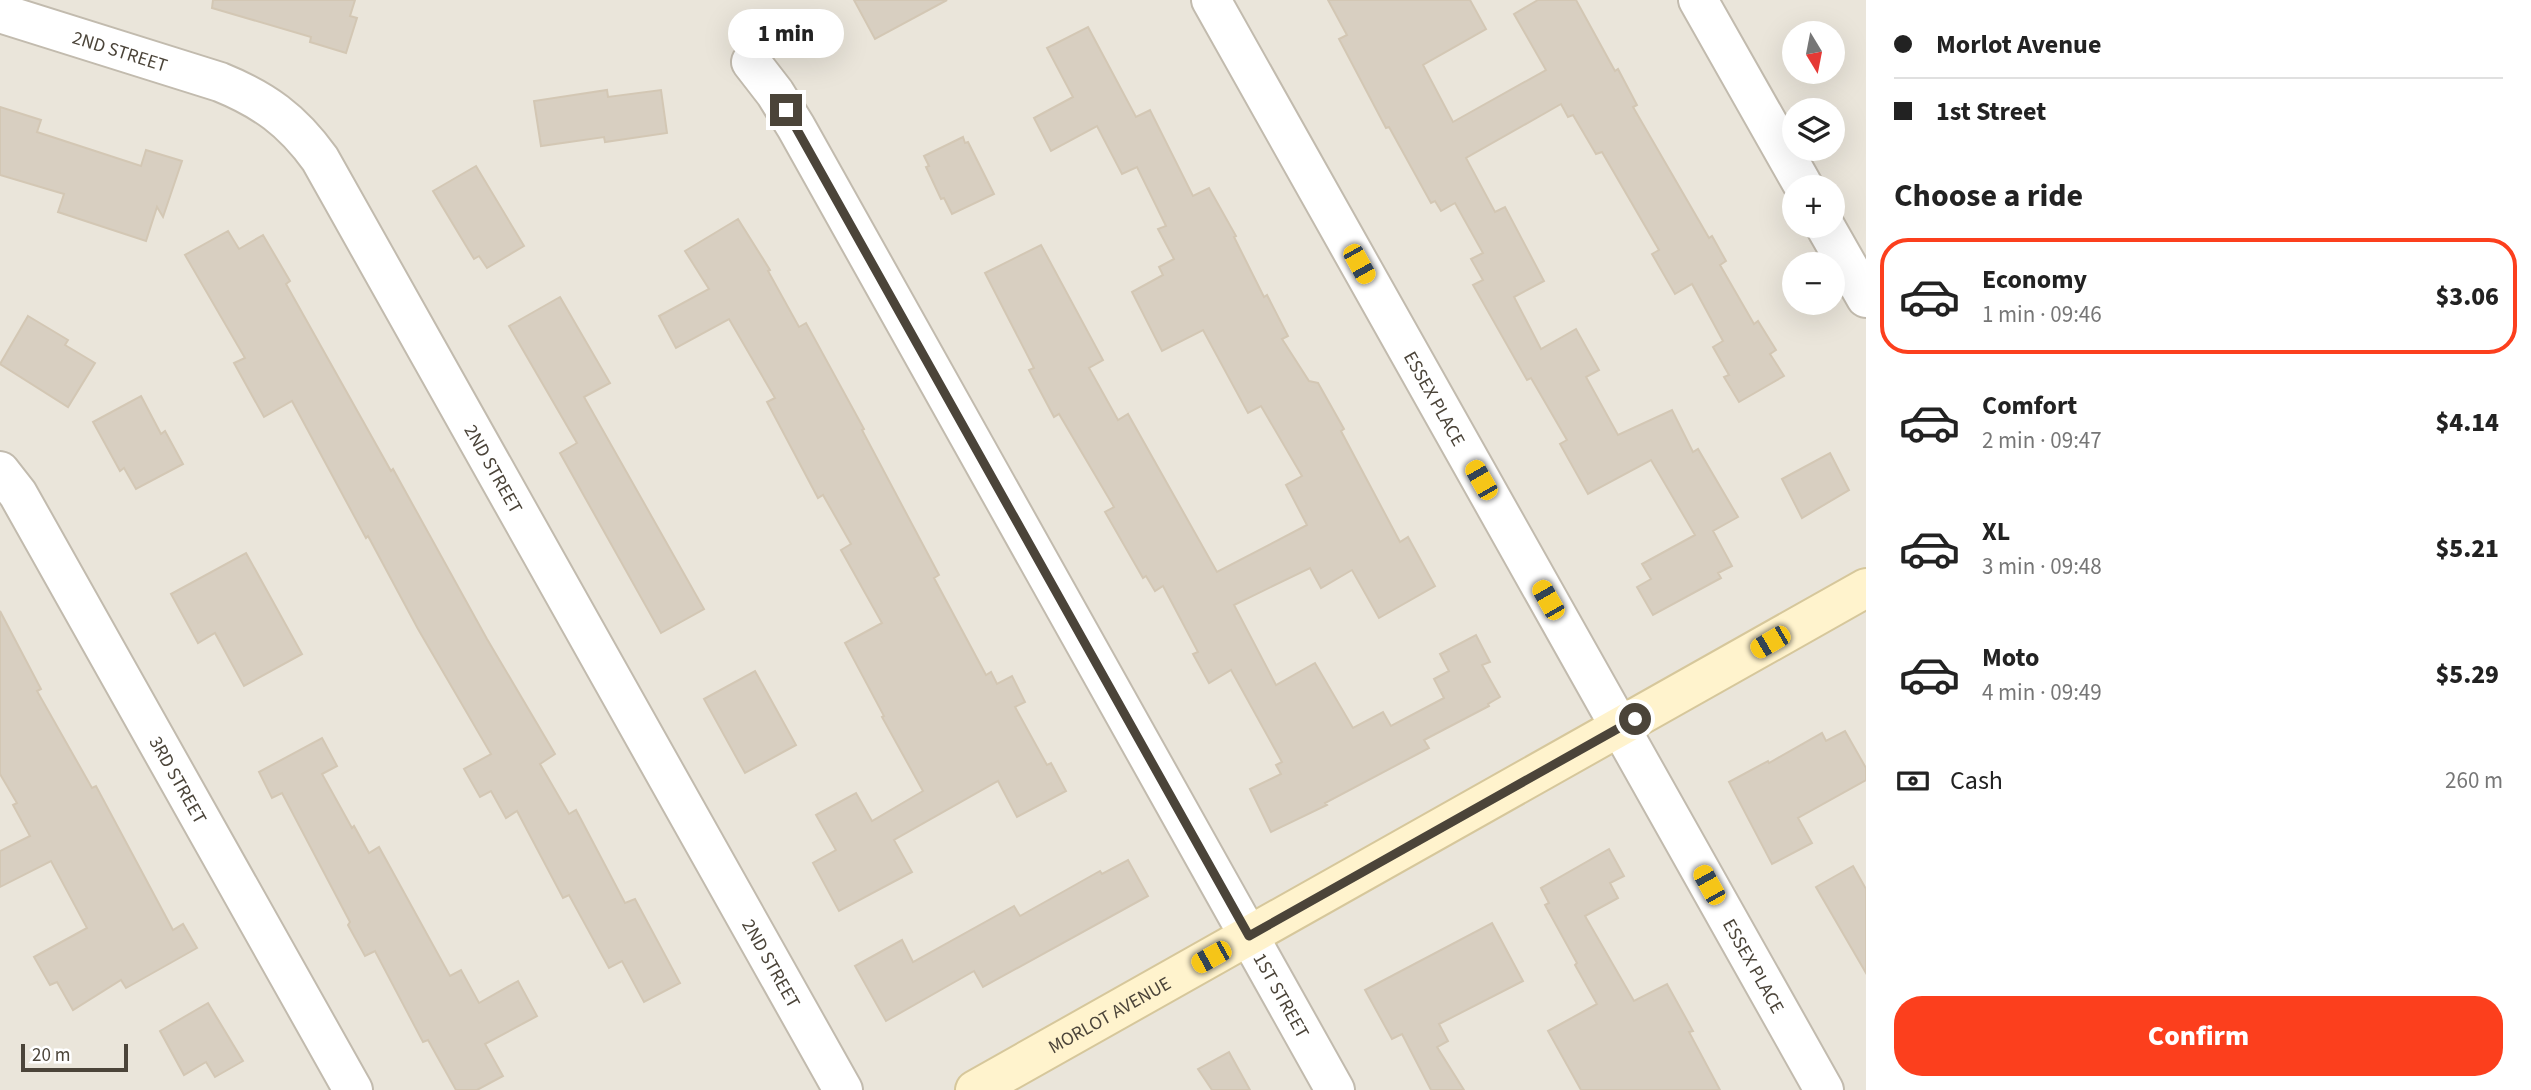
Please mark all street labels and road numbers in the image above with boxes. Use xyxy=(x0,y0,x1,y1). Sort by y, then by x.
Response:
street label: 2ND STREET xyxy=(69,25,171,80)
street label: ESSEX PLACE xyxy=(1396,347,1471,451)
street label: 2ND STREET xyxy=(457,420,529,519)
street label: 3RD STREET xyxy=(142,732,213,829)
street label: 2ND STREET xyxy=(735,914,806,1013)
street label: ESSEX PLACE xyxy=(1715,914,1790,1019)
street label: 1ST STREET xyxy=(1246,948,1315,1044)
street label: MORLOT AVENUE xyxy=(1044,970,1176,1061)

